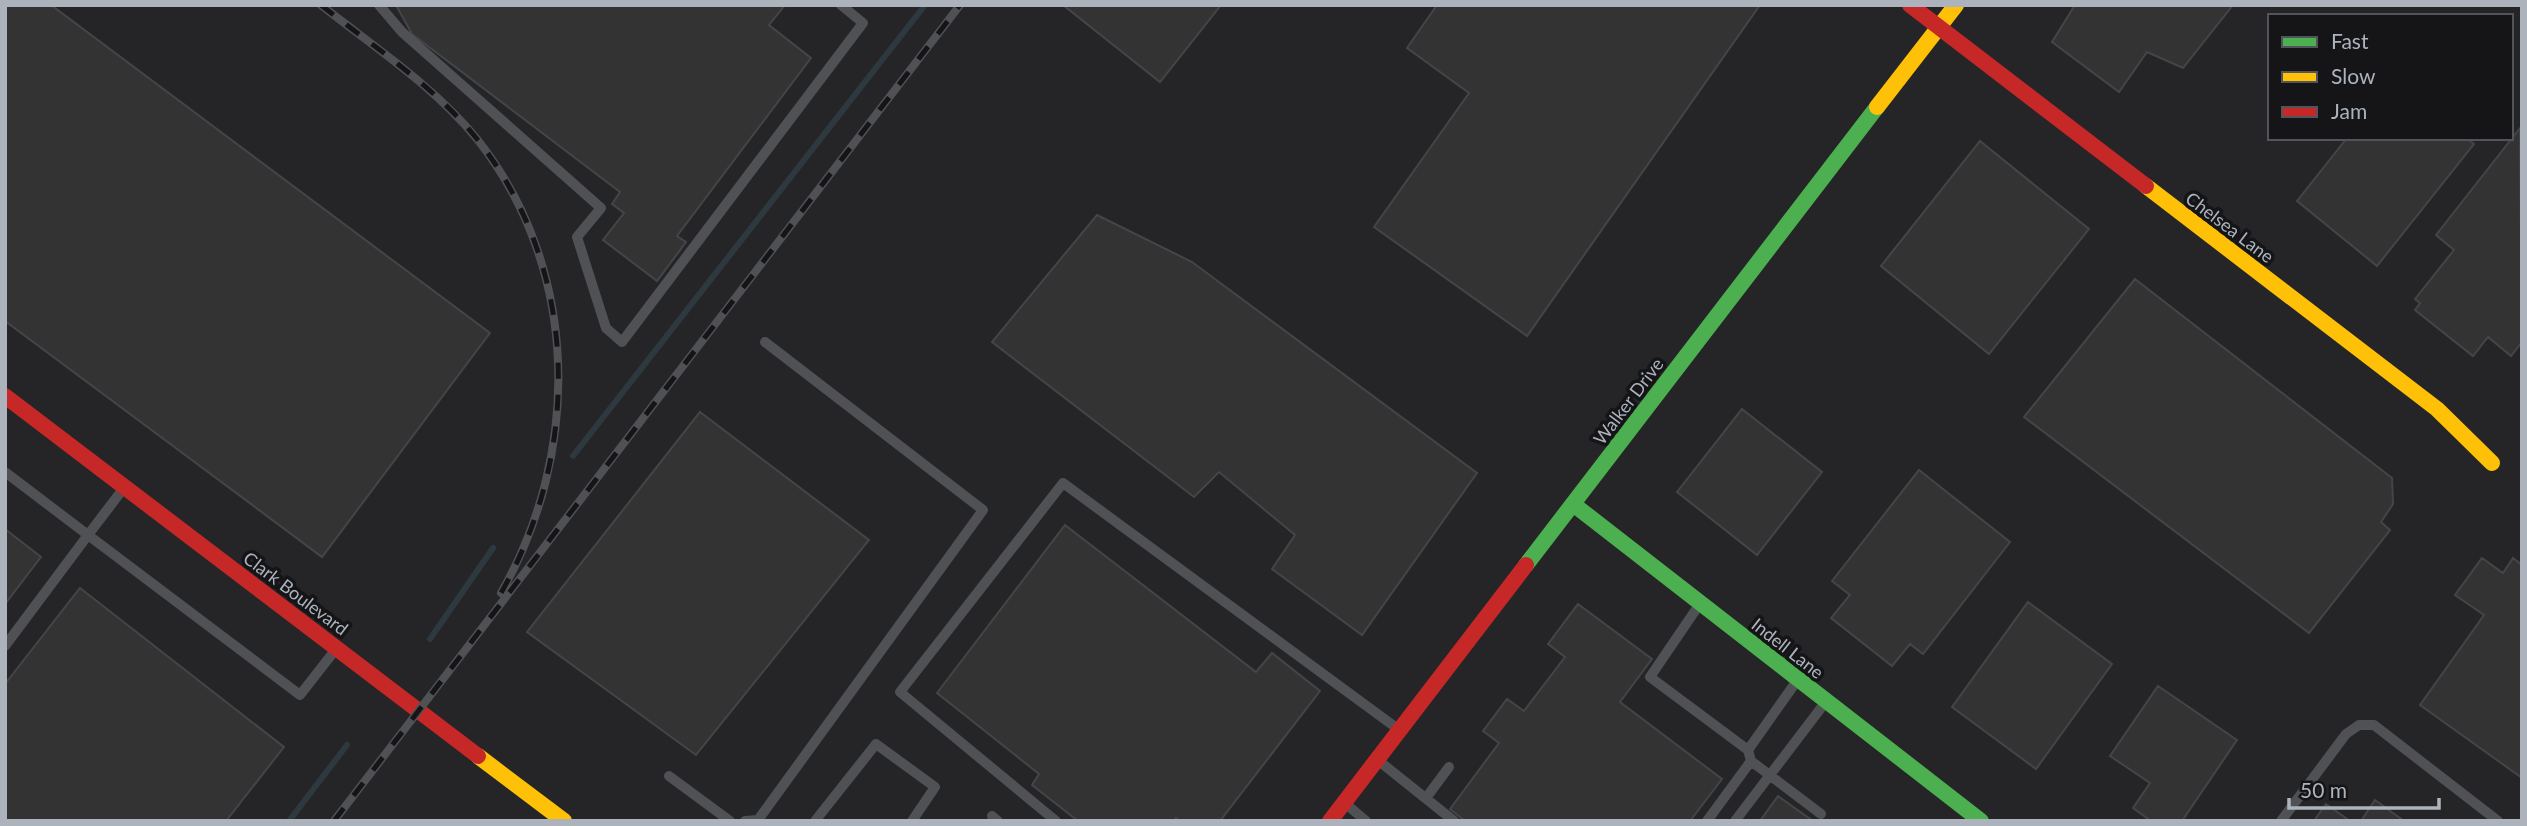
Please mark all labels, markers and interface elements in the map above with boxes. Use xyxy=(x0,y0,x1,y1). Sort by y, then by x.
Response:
legend xyxy=(2268,14,2513,140)
text: Fast xyxy=(2331,28,2369,53)
text: Slow xyxy=(2331,63,2376,88)
text: Jam xyxy=(2331,98,2367,123)
street label: Chelsea Lane xyxy=(2182,187,2278,267)
street label: Walker Drive xyxy=(1588,353,1668,449)
street label: Clark Boulevard xyxy=(239,547,353,639)
street label: Indell Lane xyxy=(1748,613,1828,683)
scale bar xyxy=(2289,766,2440,810)
text: 50 m xyxy=(2300,777,2347,802)

